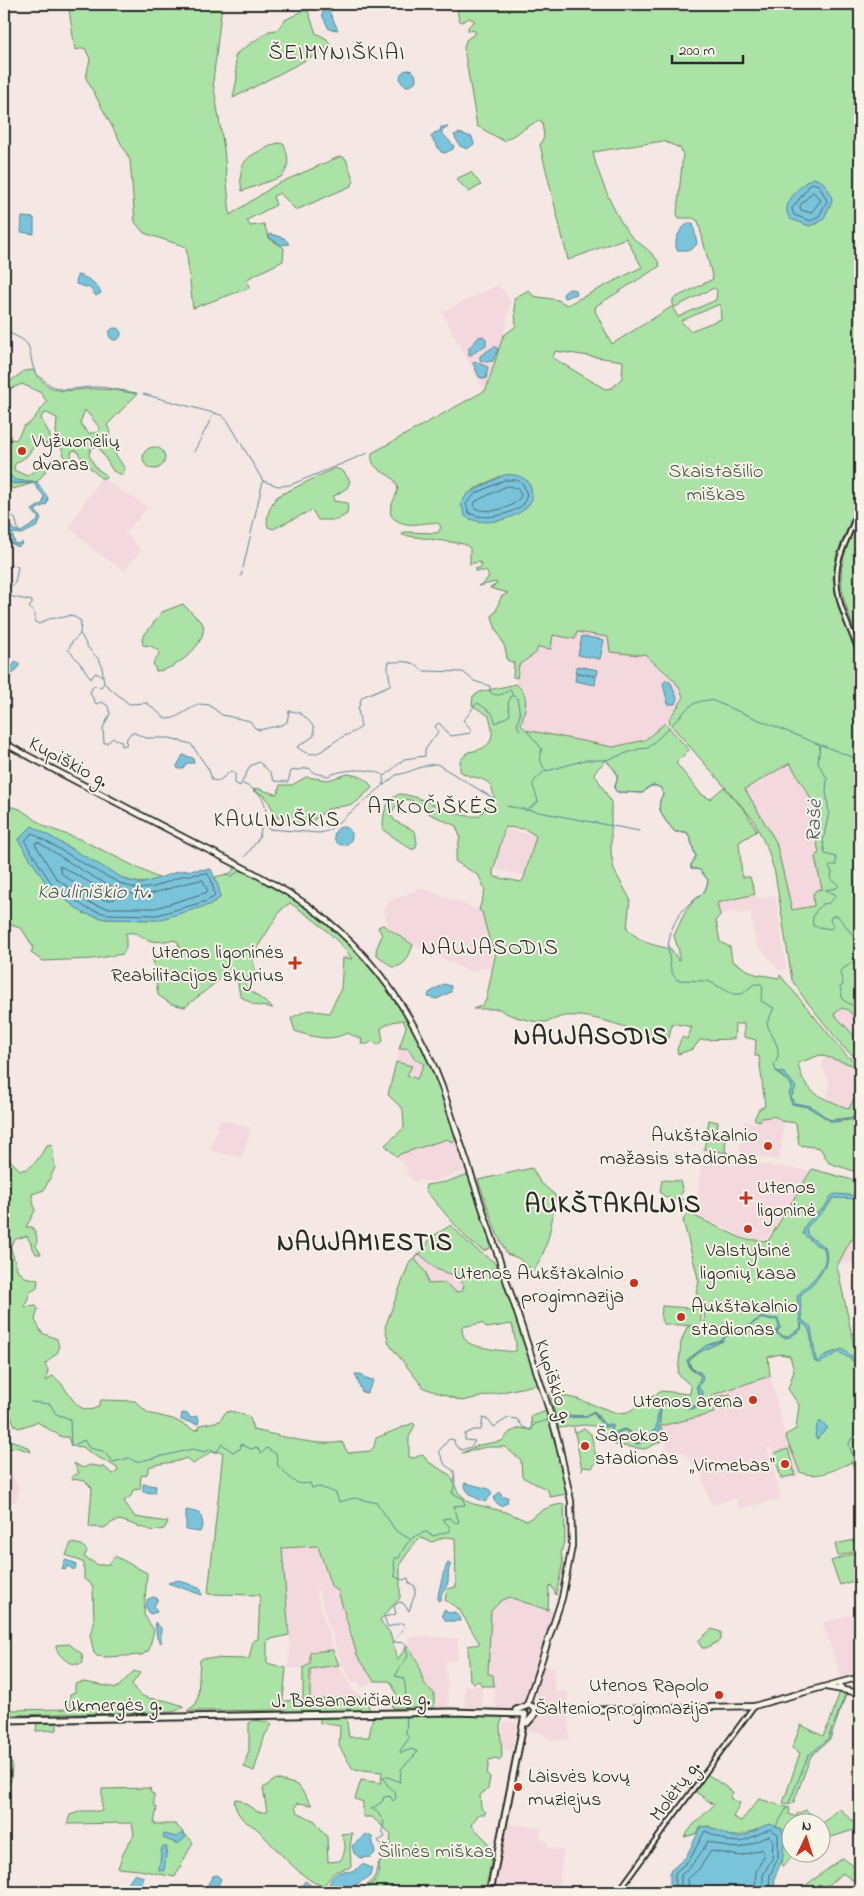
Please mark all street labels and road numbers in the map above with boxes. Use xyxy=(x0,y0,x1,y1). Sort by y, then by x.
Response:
street label: Kupiškio g. xyxy=(22,730,113,797)
street label: Kupiškio g. xyxy=(525,1336,580,1428)
street label: J. Basanavičiaus g. xyxy=(271,1686,431,1718)
street label: Ukmergės g. xyxy=(64,1691,162,1723)
street label: Molėtų g. xyxy=(643,1755,710,1829)

